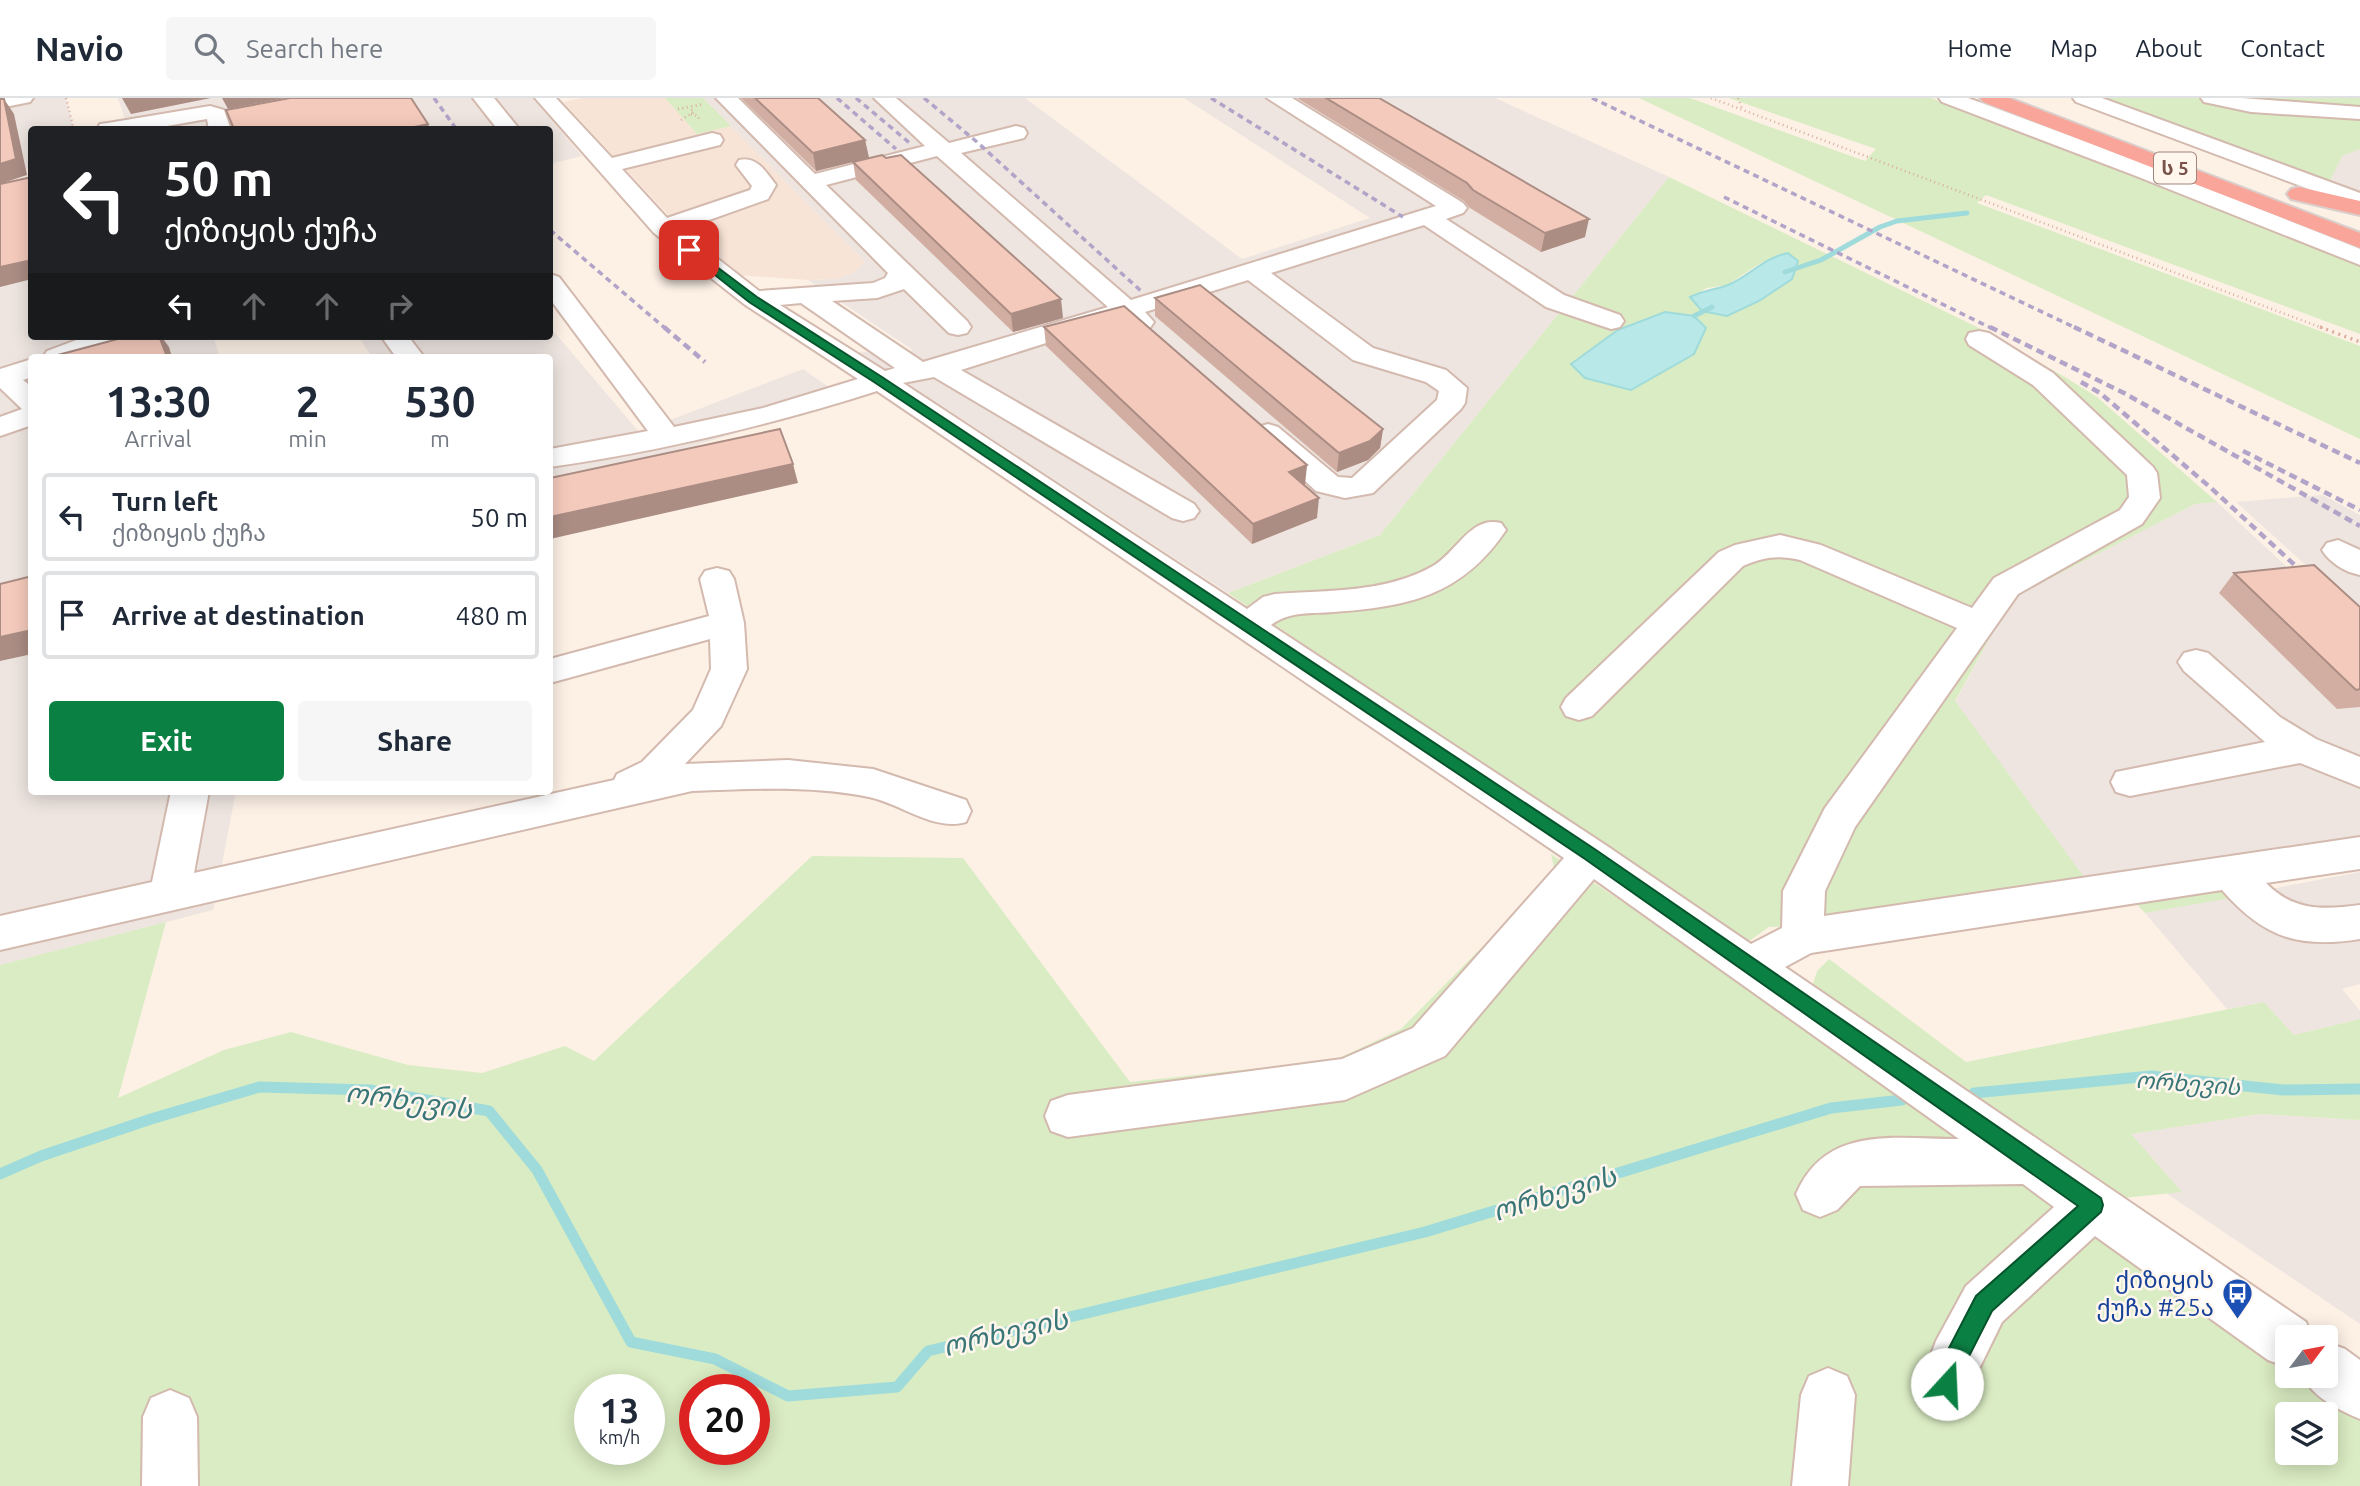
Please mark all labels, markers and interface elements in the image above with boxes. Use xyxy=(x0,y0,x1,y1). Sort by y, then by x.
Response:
search box xyxy=(166,17,656,80)
icon: search xyxy=(190,29,228,67)
text: Navio xyxy=(35,30,124,67)
text: Search here xyxy=(246,34,383,63)
text: Home xyxy=(1947,35,2012,62)
text: Map xyxy=(2050,35,2097,62)
text: About xyxy=(2135,35,2202,62)
text: Contact xyxy=(2240,35,2325,62)
text: 50 m xyxy=(164,150,273,205)
road number: ს 5 xyxy=(2154,152,2196,184)
icon: left xyxy=(49,154,140,245)
text: ქიზიყის ქუჩა xyxy=(164,212,378,248)
pin xyxy=(659,220,719,280)
icon: arrive xyxy=(670,231,708,269)
icon: left xyxy=(162,287,200,325)
icon: ahead xyxy=(235,287,273,325)
icon: ahead xyxy=(308,287,346,325)
icon: right xyxy=(381,287,419,325)
text: 13:30 xyxy=(106,378,211,425)
text: 2 xyxy=(296,378,319,425)
text: 530 xyxy=(404,378,475,425)
text: Arrival xyxy=(125,426,192,451)
text: min xyxy=(288,426,327,451)
text: m xyxy=(430,426,450,451)
text: Turn left xyxy=(112,487,218,516)
icon: left xyxy=(53,498,91,536)
text: 50 m xyxy=(470,503,528,532)
text: ქიზიყის ქუჩა xyxy=(112,520,266,545)
icon: arrive xyxy=(53,596,91,634)
text: Arrive at destination xyxy=(112,601,365,630)
text: 480 m xyxy=(456,601,528,630)
button: Exit xyxy=(49,701,284,781)
button: Share xyxy=(298,701,532,781)
water label: ორხევის xyxy=(2135,1067,2242,1101)
water label: ორხევის xyxy=(344,1076,475,1126)
water label: ორხევის xyxy=(1489,1159,1621,1228)
place label: ქიზიყის ქუჩა #25ა xyxy=(2096,1266,2214,1322)
bus stop icon: ქიზიყის ქუჩა #25ა xyxy=(2220,1276,2254,1320)
water label: ორხევის xyxy=(940,1302,1072,1363)
north arrow xyxy=(2275,1325,2338,1388)
map controls xyxy=(2275,1325,2338,1465)
position arrow xyxy=(1910,1347,1984,1421)
speed limit sign: 20 xyxy=(679,1374,770,1465)
text: 13 xyxy=(600,1390,639,1430)
button: layers xyxy=(2275,1402,2338,1465)
text: km/h xyxy=(599,1427,640,1447)

